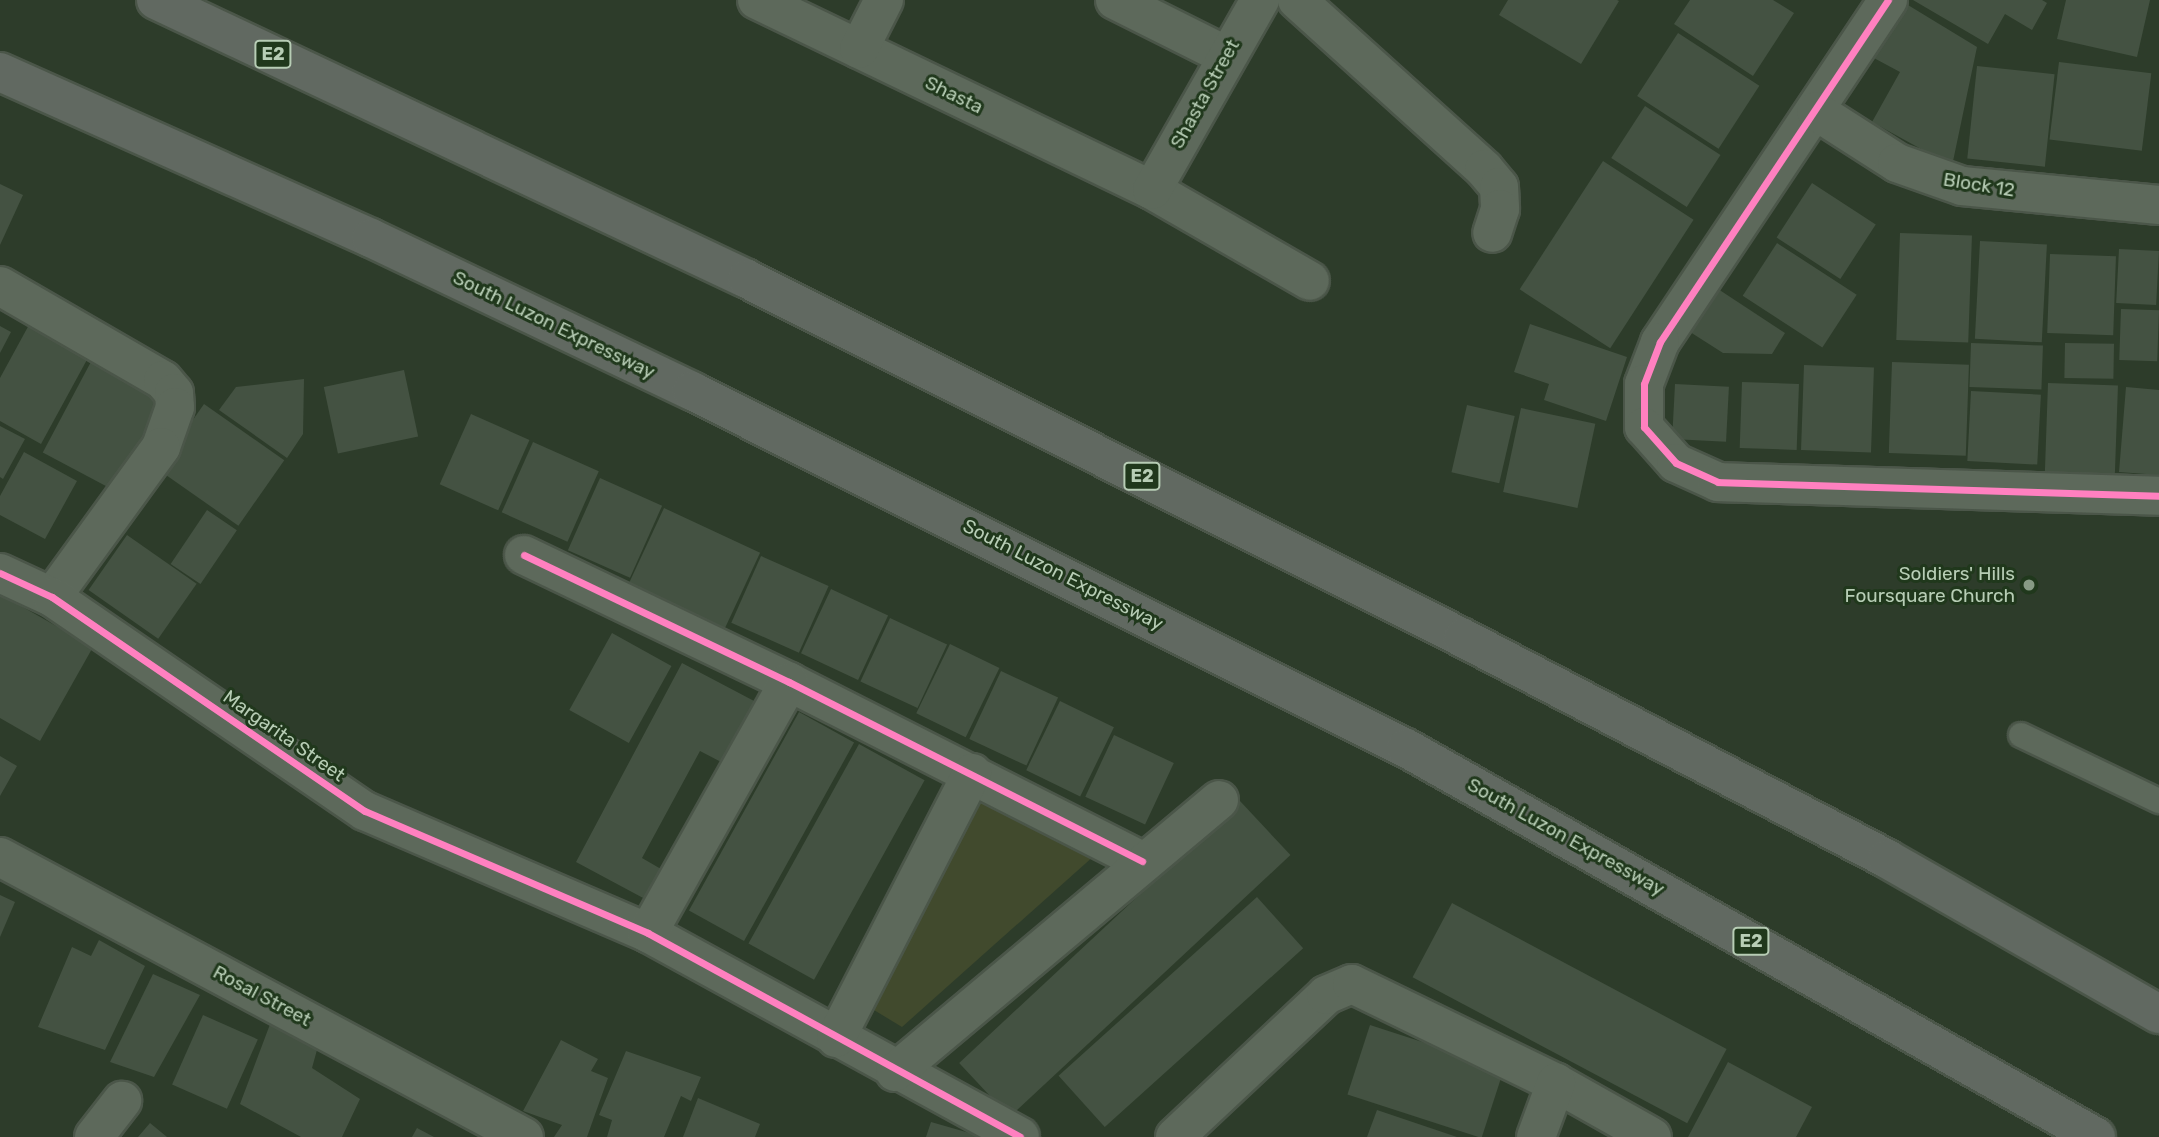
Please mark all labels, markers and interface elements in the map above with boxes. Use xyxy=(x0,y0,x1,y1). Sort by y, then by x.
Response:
street label: Shasta Street xyxy=(1166,36,1244,152)
road number: E2 xyxy=(254,40,292,68)
street label: Shasta xyxy=(921,71,987,119)
street label: Block 12 xyxy=(1941,168,2017,202)
street label: South Luzon Expressway xyxy=(449,266,659,384)
road number: E2 xyxy=(1123,462,1161,490)
street label: South Luzon Expressway xyxy=(959,514,1167,636)
place label: Soldiers' Hills Foursquare Church xyxy=(1845,563,2015,607)
marker: Soldiers' Hills Foursquare Church xyxy=(2021,577,2037,593)
street label: Margarita Street xyxy=(219,685,349,787)
street label: South Luzon Expressway xyxy=(1463,773,1669,901)
road number: E2 xyxy=(1732,926,1770,956)
street label: Rosal Street xyxy=(209,961,315,1031)

